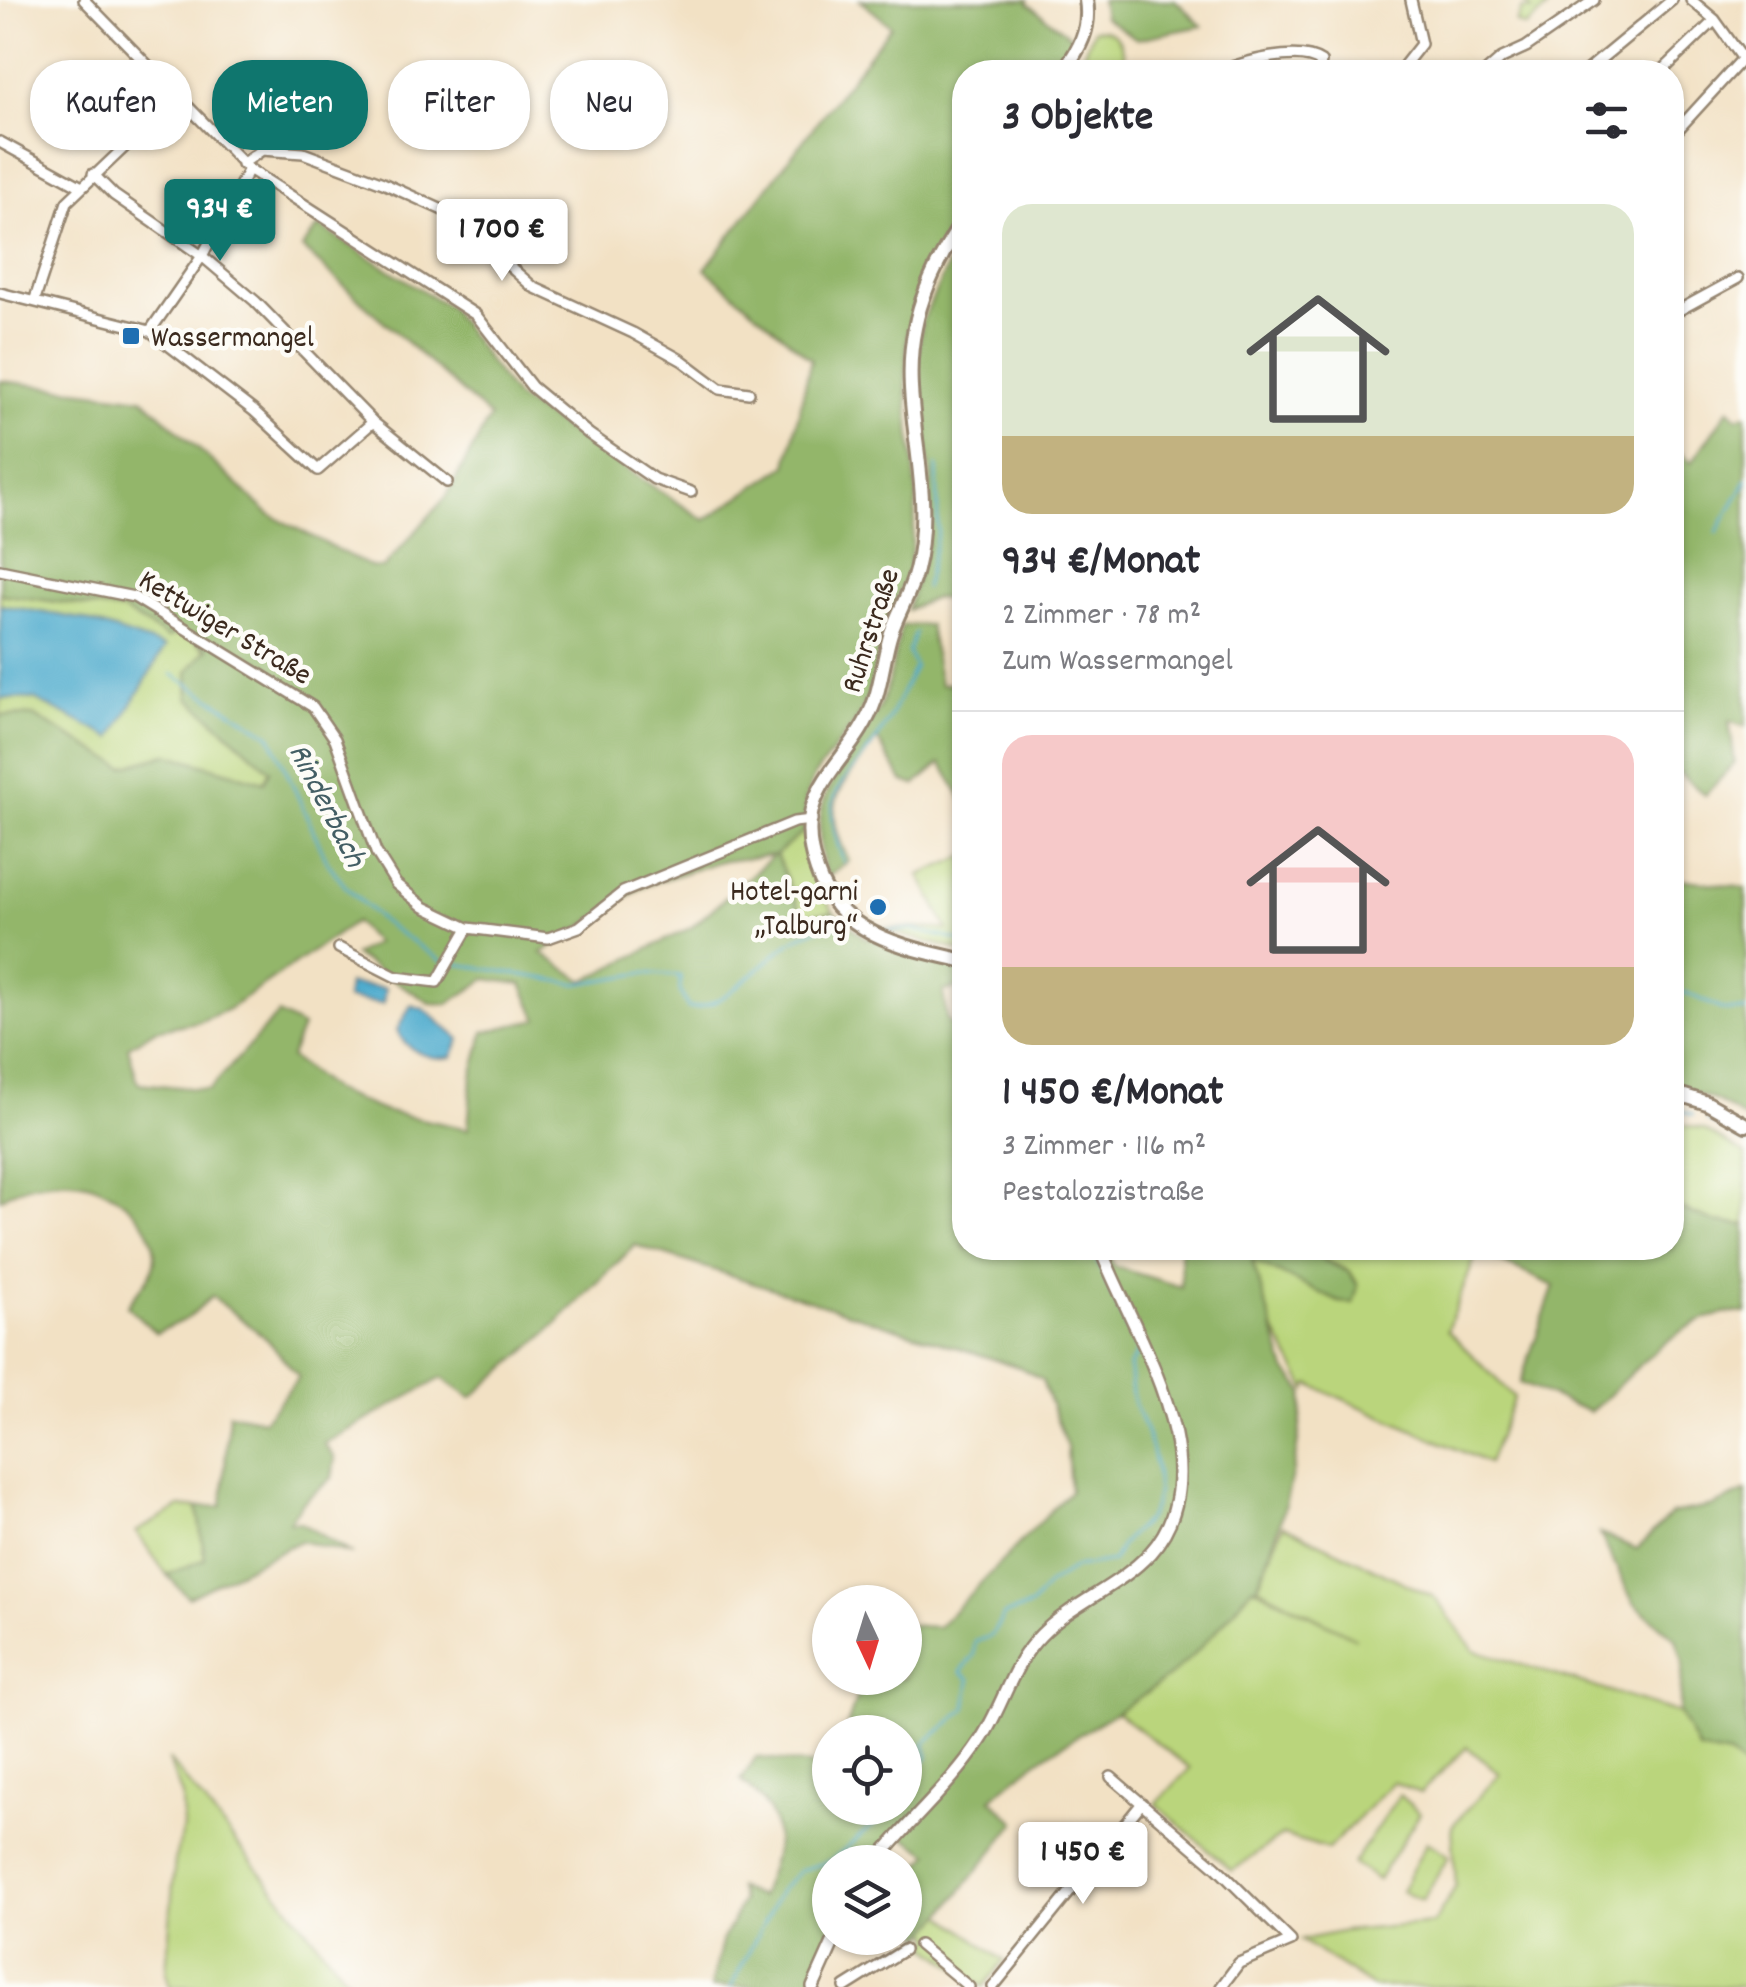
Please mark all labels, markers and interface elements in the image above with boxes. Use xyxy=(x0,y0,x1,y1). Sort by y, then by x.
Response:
chip: Kaufen xyxy=(30,60,192,150)
chip: Mieten xyxy=(212,60,368,150)
chip: Filter xyxy=(388,60,530,150)
chip: Neu xyxy=(550,60,668,150)
text: 3 Objekte xyxy=(1002,90,1153,150)
icon: filters xyxy=(1579,93,1634,148)
pin: 934 € xyxy=(150,179,290,264)
text: 934 € xyxy=(186,188,254,234)
pin: 1 700 € xyxy=(410,199,594,284)
text: 1 700 € xyxy=(459,208,545,254)
icon: home xyxy=(1228,269,1408,449)
place label: Wassermangel xyxy=(151,319,314,362)
marker: Wassermangel xyxy=(120,325,142,347)
text: 934 €/Monat xyxy=(1002,534,1200,594)
street label: Kettwiger Straße xyxy=(129,561,318,699)
street label: Ruhrstraße xyxy=(833,564,914,699)
text: 2 Zimmer · 78 m² xyxy=(1002,594,1201,640)
text: Zum Wassermangel xyxy=(1002,640,1233,686)
water label: Rinderbach xyxy=(274,736,376,877)
icon: home xyxy=(1228,800,1408,980)
place label: Hotel-garni „Talburg“ xyxy=(730,873,858,950)
marker: Hotel-garni „Talburg“ xyxy=(867,896,889,918)
text: 1 450 €/Monat xyxy=(1002,1065,1224,1125)
text: 3 Zimmer · 116 m² xyxy=(1002,1125,1206,1171)
text: Pestalozzistraße xyxy=(1002,1171,1204,1217)
north arrow xyxy=(812,1585,922,1695)
map controls xyxy=(812,1585,922,1955)
button: locate xyxy=(812,1715,922,1825)
pin: 1 450 € xyxy=(991,1822,1175,1907)
text: 1 450 € xyxy=(1040,1831,1126,1877)
button: layers xyxy=(812,1845,922,1955)

